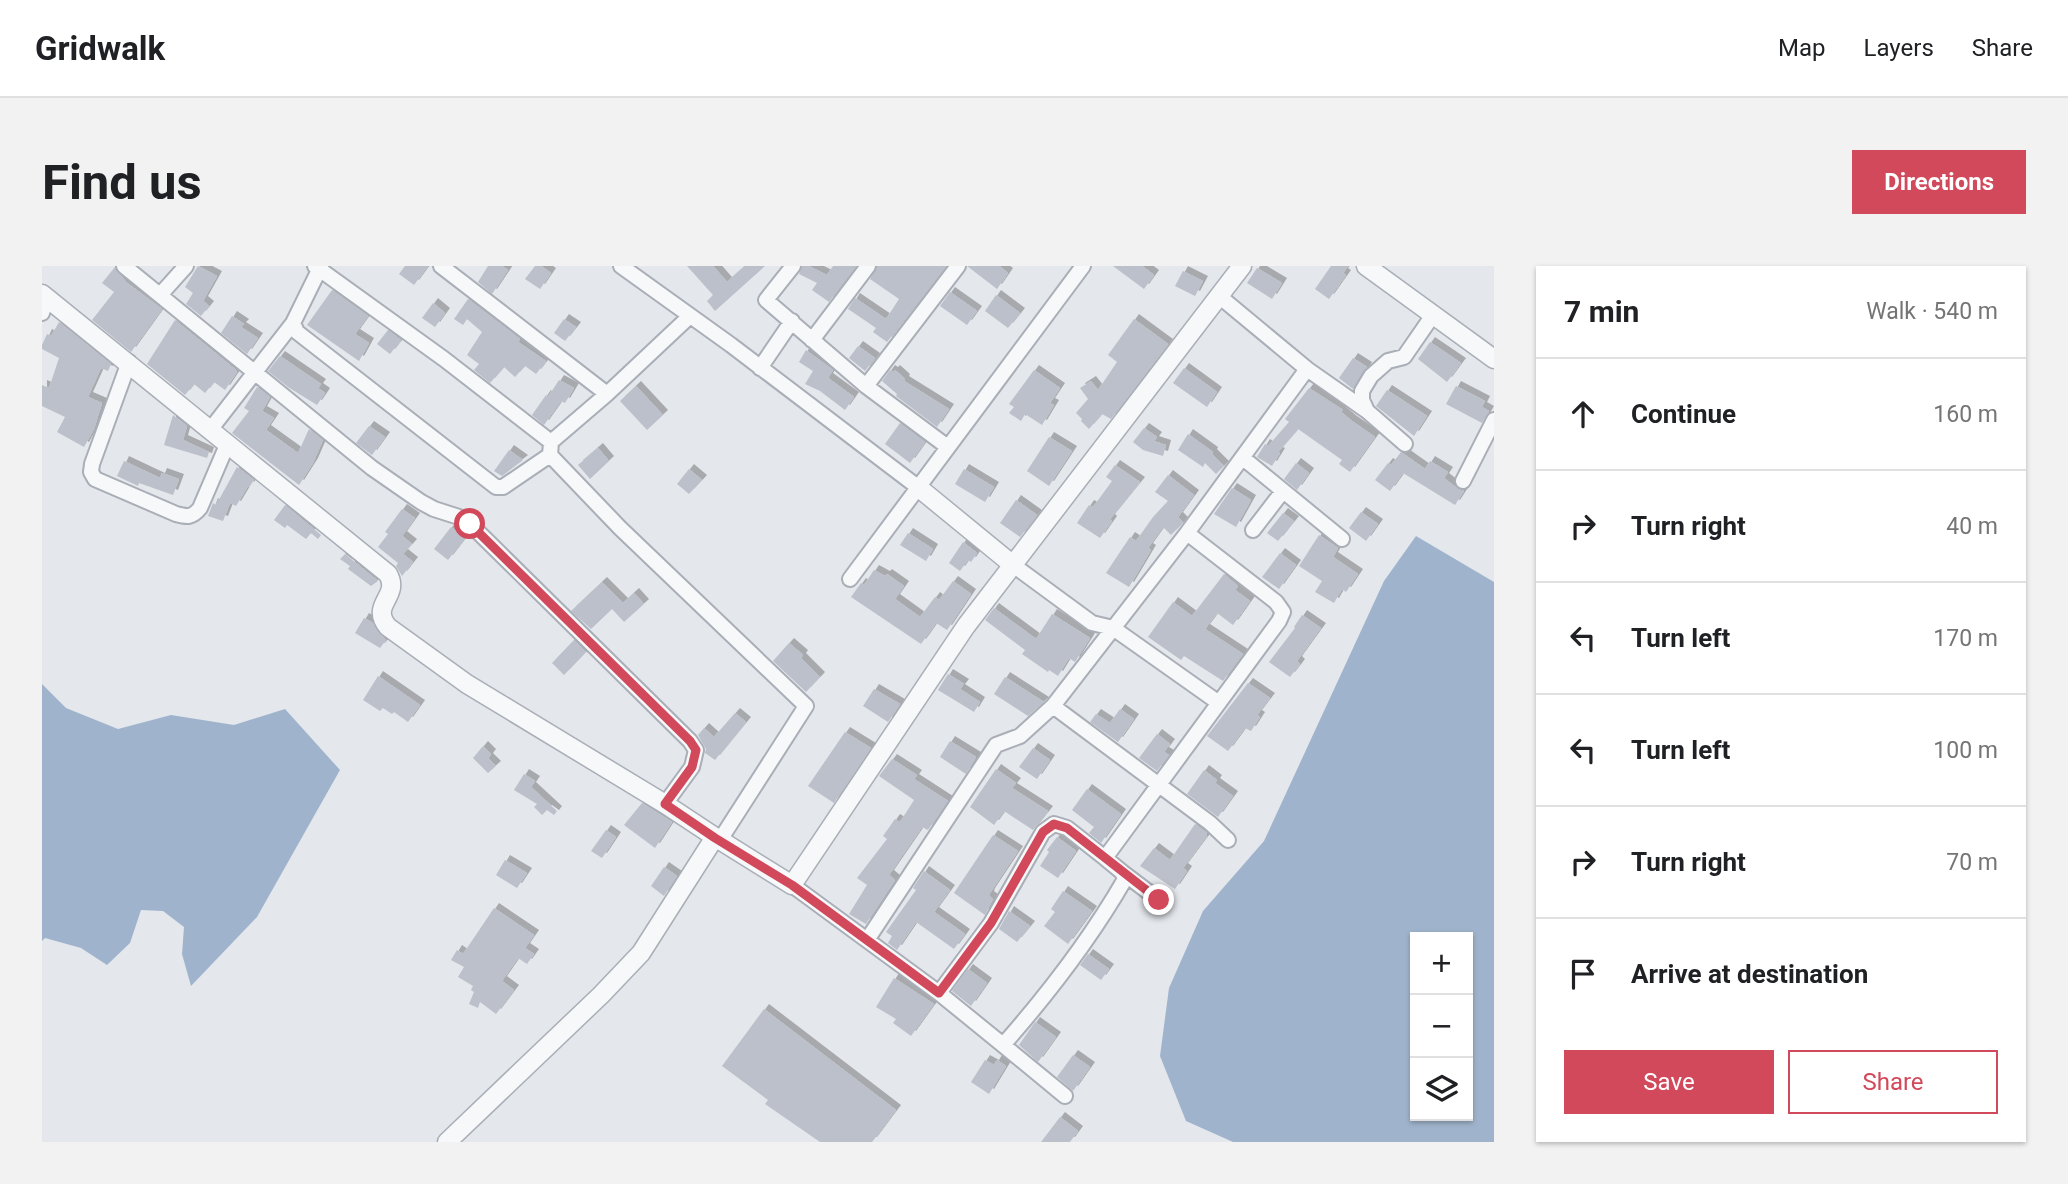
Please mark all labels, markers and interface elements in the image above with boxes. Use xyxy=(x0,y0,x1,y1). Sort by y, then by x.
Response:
text: Gridwalk xyxy=(35,29,165,68)
text: Map xyxy=(1778,34,1826,62)
text: Layers xyxy=(1864,34,1934,62)
text: Share xyxy=(1972,34,2033,62)
button: Directions xyxy=(1852,150,2026,214)
text: Find us xyxy=(42,154,202,211)
text: 7 min xyxy=(1564,294,1639,329)
text: Walk · 540 m xyxy=(1866,298,1998,325)
icon: ahead xyxy=(1564,395,1602,433)
text: Continue xyxy=(1631,399,1736,429)
text: 160 m xyxy=(1933,401,1998,428)
icon: right xyxy=(1564,507,1602,545)
route start xyxy=(454,508,485,539)
text: Turn right xyxy=(1631,511,1746,541)
text: 40 m xyxy=(1946,513,1998,540)
icon: left xyxy=(1564,619,1602,657)
text: Turn left xyxy=(1631,623,1730,653)
text: 170 m xyxy=(1933,625,1998,652)
icon: left xyxy=(1564,731,1602,769)
text: Turn left xyxy=(1631,735,1730,765)
text: 100 m xyxy=(1933,737,1998,764)
icon: right xyxy=(1564,843,1602,881)
text: Turn right xyxy=(1631,847,1746,877)
text: 70 m xyxy=(1946,849,1998,876)
route end xyxy=(1143,884,1174,915)
map controls xyxy=(1410,932,1473,1121)
button: + xyxy=(1410,932,1473,995)
icon: arrive xyxy=(1564,955,1602,993)
text: Arrive at destination xyxy=(1631,959,1868,989)
button: − xyxy=(1410,995,1473,1058)
button: Save xyxy=(1564,1050,1774,1114)
button: Share xyxy=(1788,1050,1998,1114)
button: layers xyxy=(1410,1058,1473,1121)

